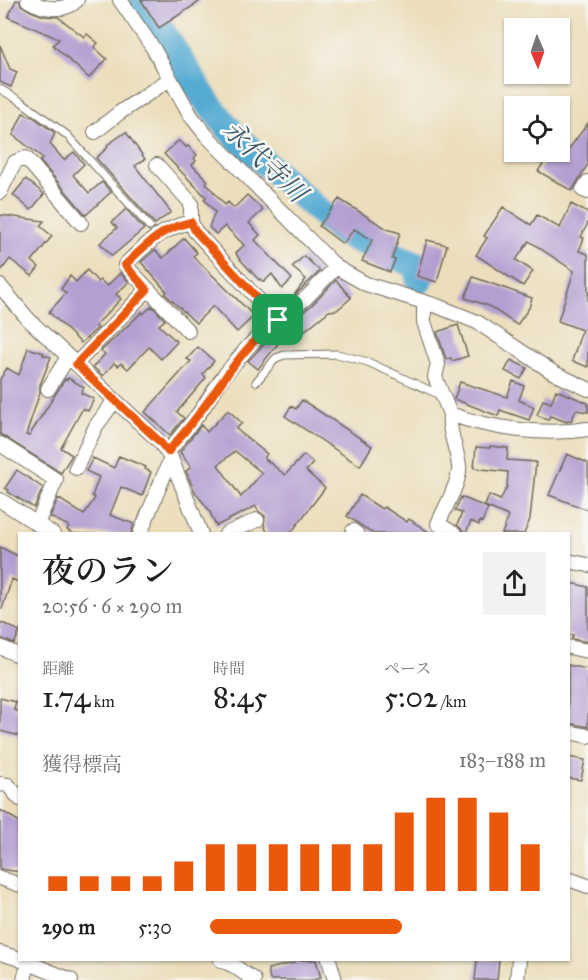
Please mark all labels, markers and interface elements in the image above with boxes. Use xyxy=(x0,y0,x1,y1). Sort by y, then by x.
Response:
north arrow xyxy=(504,18,570,84)
map controls xyxy=(504,18,570,162)
button: locate xyxy=(504,96,570,162)
water label: 永代寺川 xyxy=(216,113,316,211)
pin xyxy=(252,294,303,345)
icon: arrive xyxy=(261,303,294,336)
text: 夜のラン xyxy=(42,551,174,591)
button: share xyxy=(483,552,546,615)
text: 20:56 · 6 × 290 m xyxy=(42,594,182,618)
text: 距離 xyxy=(42,659,74,678)
text: 時間 xyxy=(213,659,245,678)
text: ペース xyxy=(384,659,431,678)
text: 1.74 xyxy=(42,679,90,715)
text: 8:45 xyxy=(213,679,267,715)
text: 5:02 xyxy=(384,679,438,715)
text: km xyxy=(90,692,115,711)
text: /km xyxy=(438,692,466,711)
text: 183–188 m xyxy=(459,748,546,772)
text: 獲得標高 xyxy=(42,752,122,776)
text: 290 m xyxy=(42,915,95,939)
text: 5:30 xyxy=(138,915,172,939)

